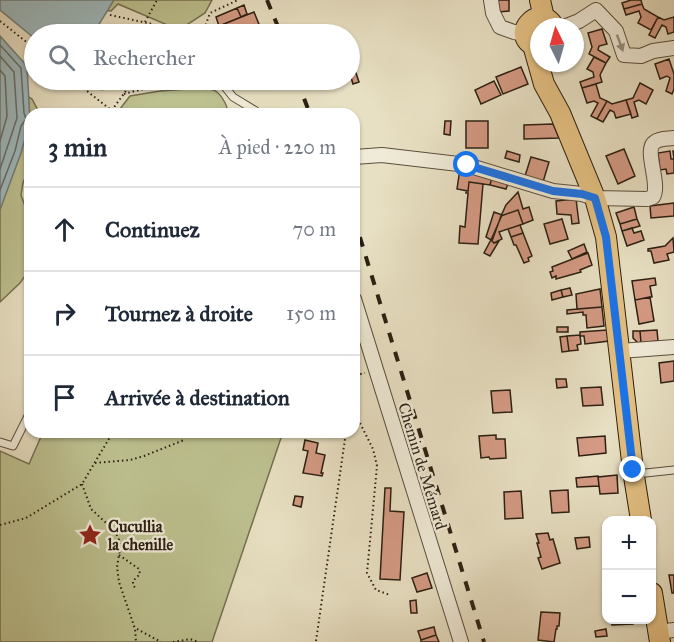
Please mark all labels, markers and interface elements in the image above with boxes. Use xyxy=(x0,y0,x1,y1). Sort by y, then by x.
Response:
north arrow xyxy=(530,18,584,72)
search box xyxy=(24,24,360,90)
one-way arrow xyxy=(615,35,625,53)
icon: search xyxy=(45,41,78,74)
text: Rechercher xyxy=(93,44,195,71)
text: 3 min xyxy=(48,131,107,163)
text: À pied · 220 m xyxy=(219,135,336,159)
route start xyxy=(453,151,479,177)
icon: ahead xyxy=(48,213,81,246)
text: Continuez xyxy=(105,216,200,243)
text: 70 m xyxy=(293,217,336,241)
icon: right xyxy=(48,297,81,330)
text: Tournez à droite xyxy=(105,300,253,327)
text: 150 m xyxy=(286,301,336,325)
icon: arrive xyxy=(48,381,81,414)
text: Arrivée à destination xyxy=(105,384,290,411)
street label: Chemin de Mémard xyxy=(394,400,451,532)
route end xyxy=(619,456,645,482)
map controls xyxy=(602,516,656,624)
button: + xyxy=(602,516,656,570)
place label: Cucullia la chenille xyxy=(107,517,173,554)
place icon: Cucullia la chenille xyxy=(77,522,103,548)
button: − xyxy=(602,570,656,624)

